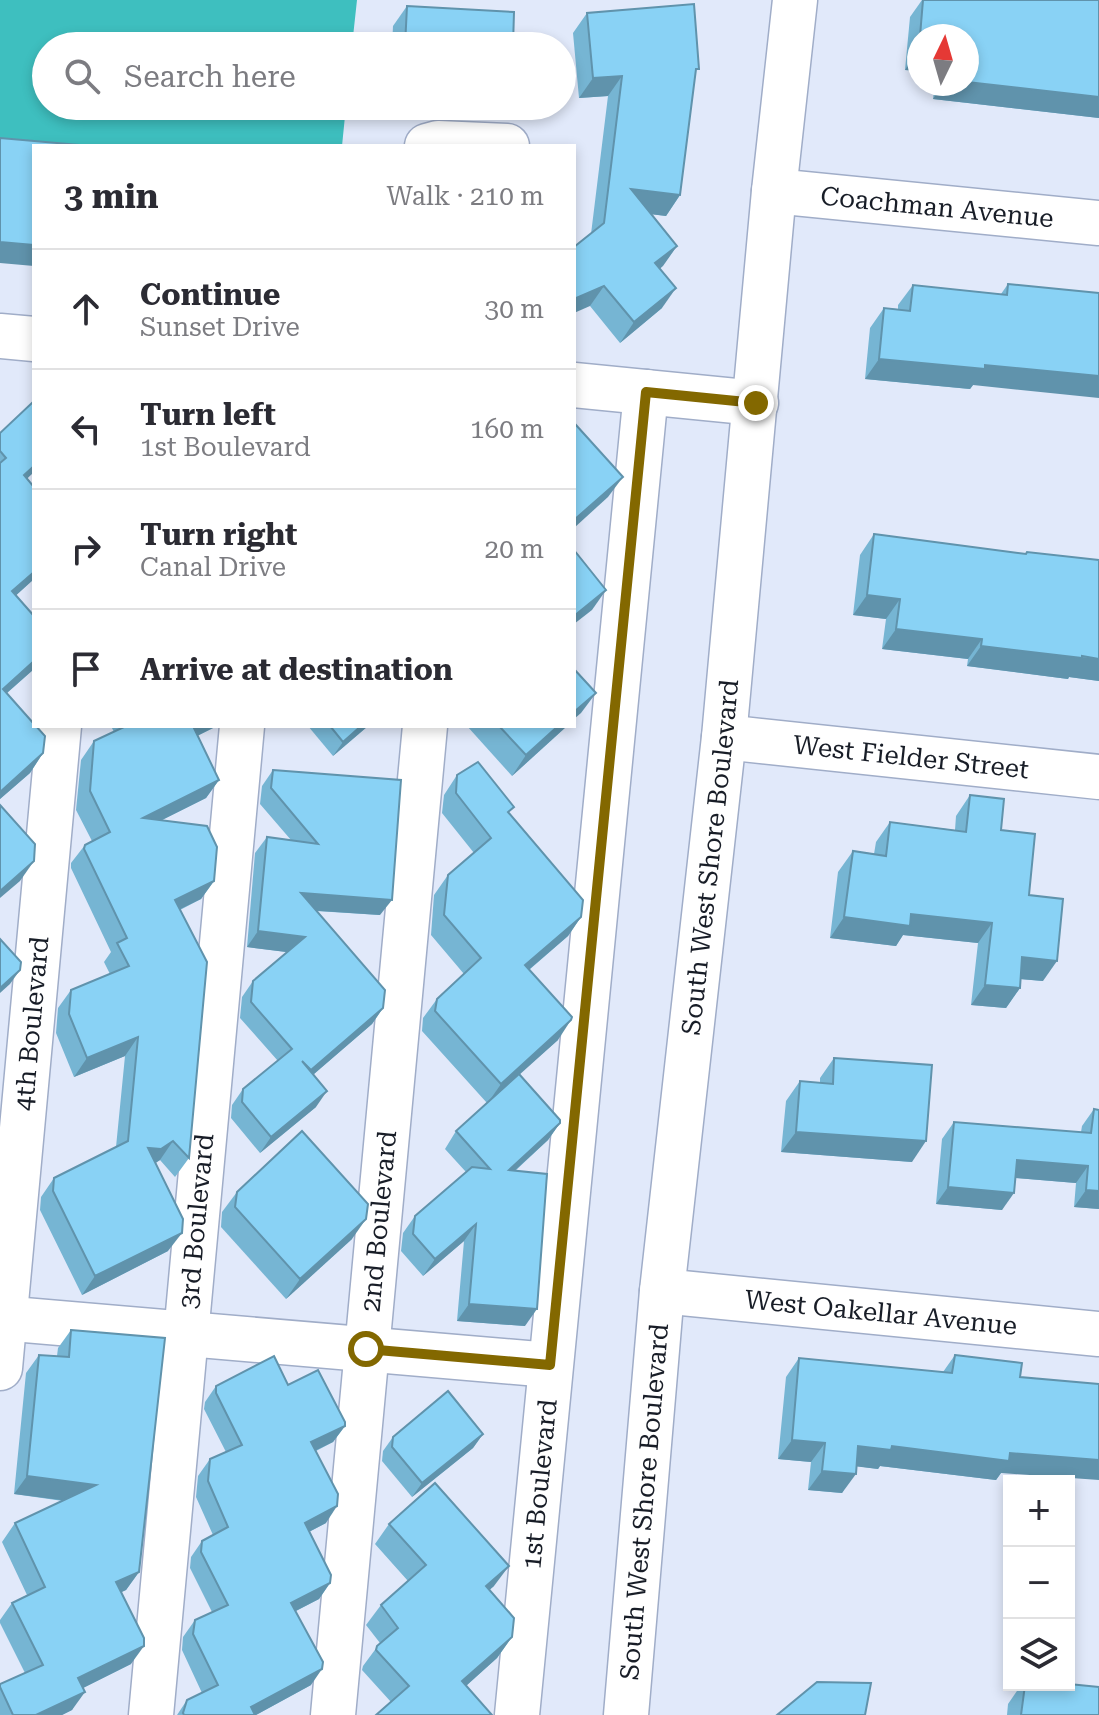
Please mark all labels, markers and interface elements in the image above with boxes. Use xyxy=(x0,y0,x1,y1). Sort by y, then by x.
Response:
north arrow xyxy=(907,24,979,96)
search box xyxy=(32,32,576,120)
icon: search xyxy=(60,54,104,98)
text: Search here xyxy=(124,59,296,94)
text: 3 min xyxy=(64,176,159,216)
text: Walk · 210 m xyxy=(386,181,544,211)
street label: Coachman Avenue xyxy=(819,181,1055,233)
text: Continue xyxy=(140,277,280,312)
icon: ahead xyxy=(64,287,108,331)
text: 30 m xyxy=(485,294,544,324)
text: Sunset Drive xyxy=(140,312,300,342)
route end xyxy=(738,385,774,421)
text: Turn left xyxy=(140,397,276,432)
icon: left xyxy=(64,407,108,451)
text: 160 m xyxy=(470,414,544,444)
text: 1st Boulevard xyxy=(140,432,311,462)
text: Turn right xyxy=(140,517,297,552)
icon: right xyxy=(64,527,108,571)
text: 20 m xyxy=(485,534,544,564)
text: Canal Drive xyxy=(140,552,286,582)
icon: arrive xyxy=(64,647,108,691)
text: Arrive at destination xyxy=(140,652,453,687)
street label: South West Shore Boulevard xyxy=(676,678,744,1037)
street label: West Fielder Street xyxy=(792,729,1031,784)
street label: 4th Boulevard xyxy=(9,935,55,1112)
street label: 2nd Boulevard xyxy=(356,1129,402,1313)
street label: 3rd Boulevard xyxy=(173,1132,219,1310)
street label: West Oakellar Avenue xyxy=(743,1284,1018,1341)
street label: South West Shore Boulevard xyxy=(614,1322,674,1681)
route start xyxy=(348,1331,384,1367)
street label: 1st Boulevard xyxy=(516,1397,563,1571)
map controls xyxy=(1003,1475,1075,1691)
button: + xyxy=(1003,1475,1075,1547)
button: − xyxy=(1003,1547,1075,1619)
button: layers xyxy=(1003,1619,1075,1691)

